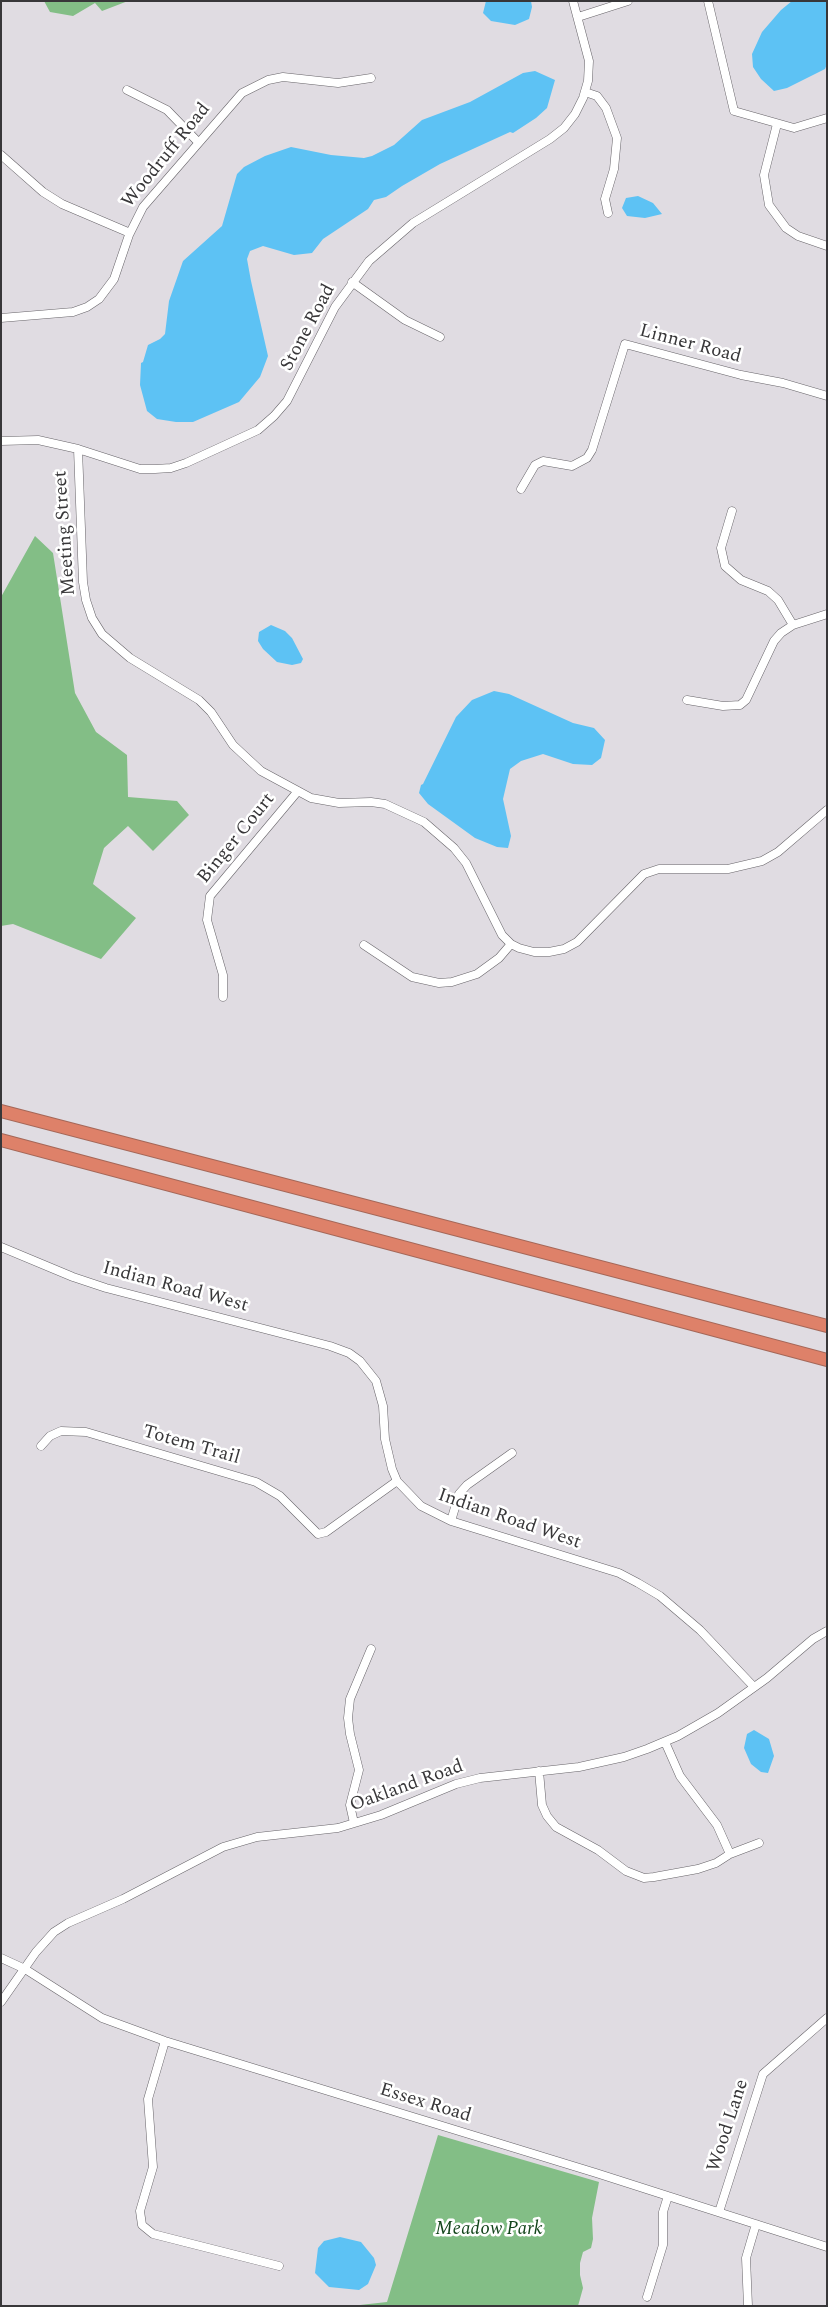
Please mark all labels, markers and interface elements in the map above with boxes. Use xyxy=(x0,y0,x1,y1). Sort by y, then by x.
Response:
street label: Woodruff Road xyxy=(118,99,216,213)
street label: Stone Road xyxy=(277,281,341,375)
street label: Linner Road xyxy=(637,320,743,370)
street label: Meeting Street xyxy=(50,470,82,596)
street label: Binger Court xyxy=(194,789,280,889)
street label: Indian Road West xyxy=(100,1258,250,1318)
street label: Totem Trail xyxy=(140,1421,242,1471)
street label: Indian Road West xyxy=(434,1485,584,1555)
street label: Oakland Road xyxy=(347,1756,467,1818)
street label: Wood Lane xyxy=(703,2077,755,2175)
street label: Essex Road xyxy=(376,2079,474,2129)
park label: Meadow Park xyxy=(435,2219,543,2241)

